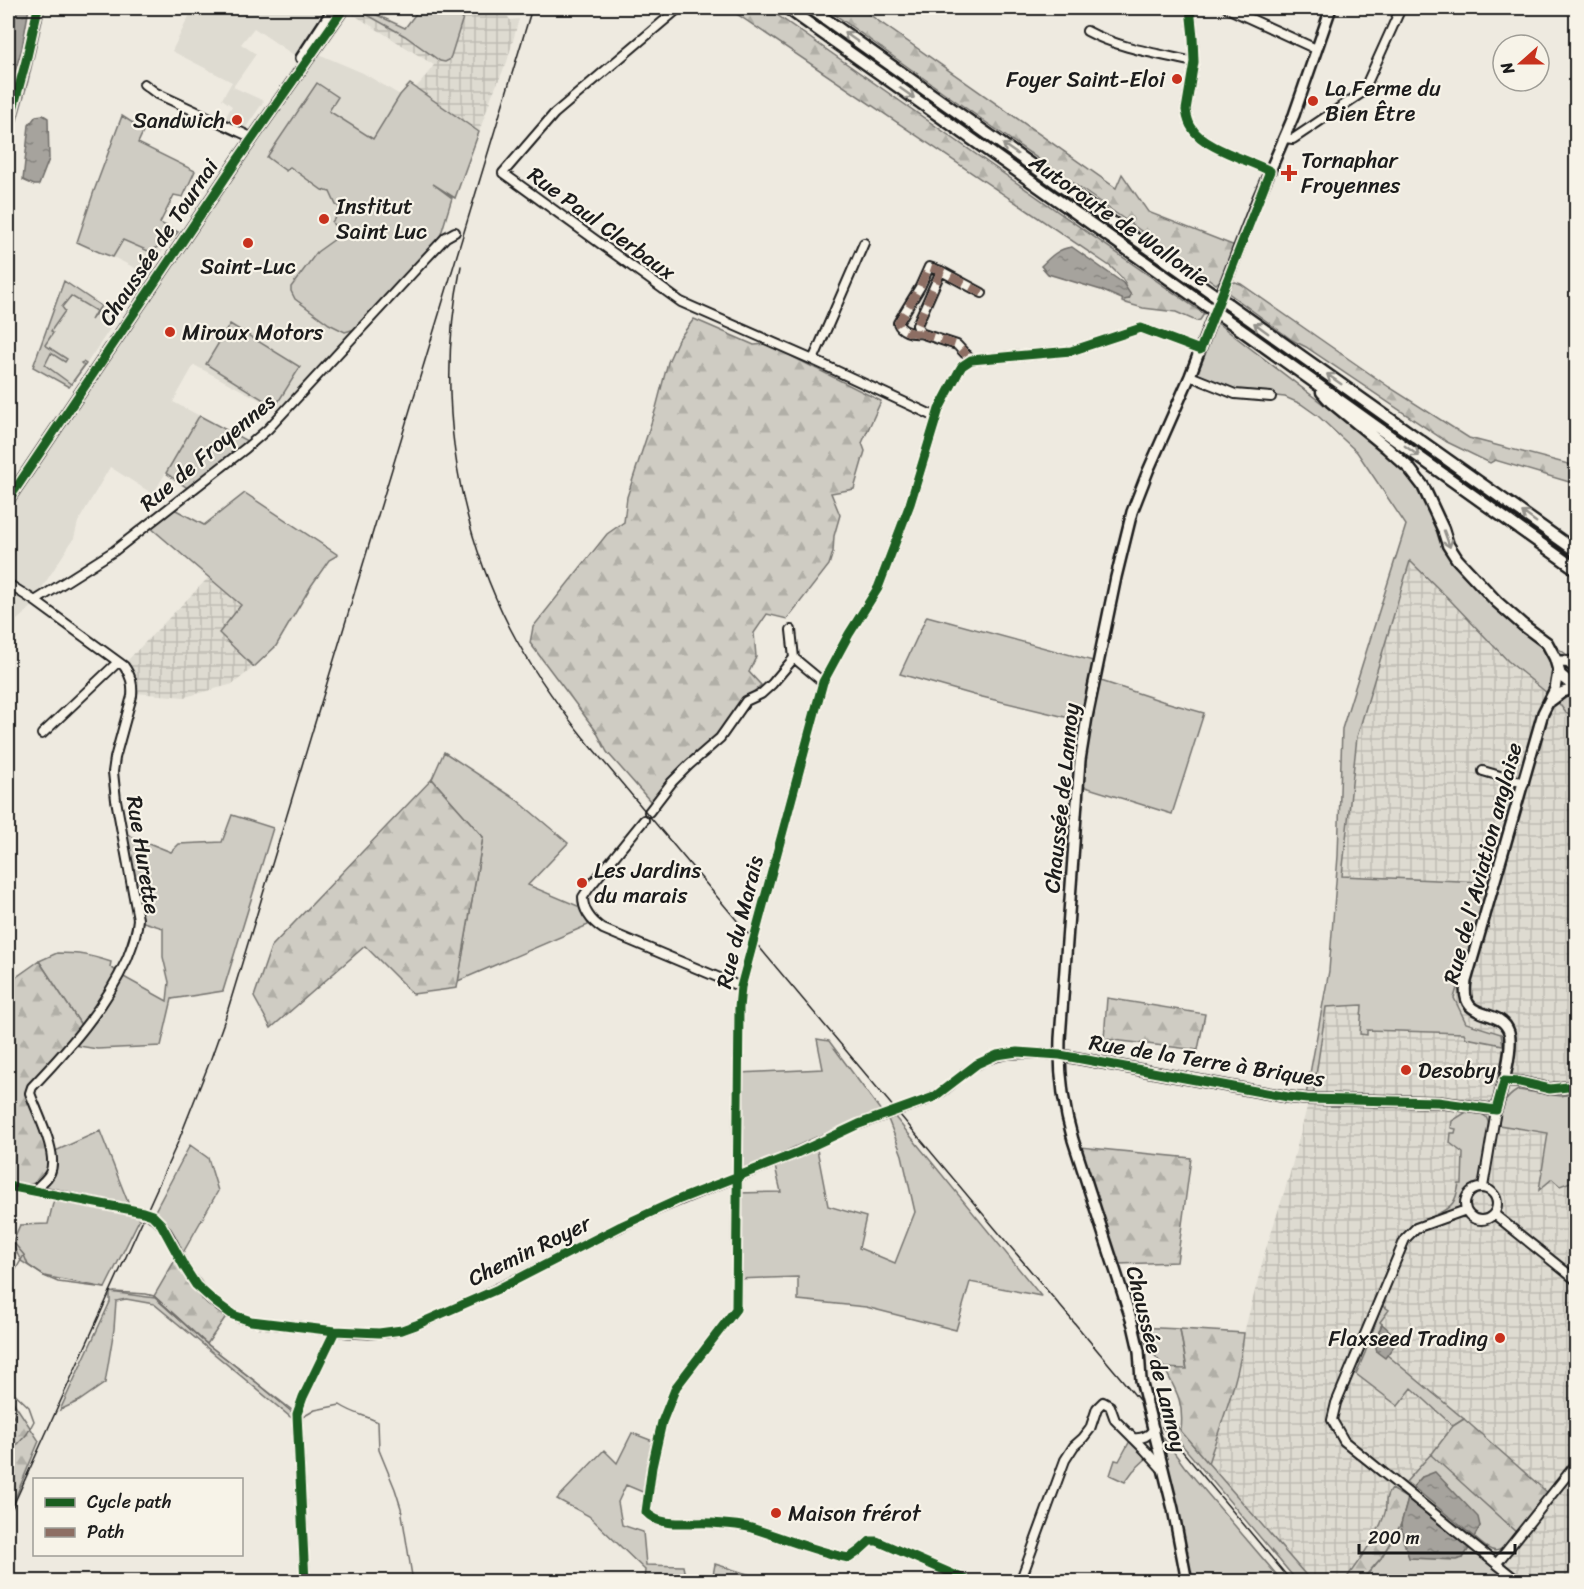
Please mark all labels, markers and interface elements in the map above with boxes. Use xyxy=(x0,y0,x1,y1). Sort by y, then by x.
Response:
one-way arrow xyxy=(844,30,860,43)
north arrow xyxy=(1491,33,1551,93)
text: N xyxy=(1492,57,1523,80)
place label: Foyer Saint-Eloi xyxy=(1006,60,1166,99)
place label: La Ferme du Bien Être xyxy=(1325,69,1441,133)
marker: Foyer Saint-Eloi xyxy=(1170,72,1184,86)
one-way arrow xyxy=(898,87,914,99)
marker: La Ferme du Bien Être xyxy=(1306,94,1320,108)
place label: Sandwich xyxy=(133,101,225,140)
marker: Sandwich xyxy=(230,113,244,127)
place label: Tornaphar Froyennes xyxy=(1301,141,1401,205)
one-way arrow xyxy=(1003,143,1019,155)
street label: Autoroute de Wallonie xyxy=(1020,143,1218,298)
street label: Chaussée de Tournai xyxy=(88,150,230,334)
street label: Rue Paul Clerbaux xyxy=(519,156,685,291)
marker: Tornaphar Froyennes xyxy=(1282,166,1296,180)
place label: Institut Saint Luc xyxy=(335,187,427,251)
marker: Institut Saint Luc xyxy=(317,212,331,226)
marker: Saint-Luc xyxy=(241,236,255,250)
place label: Saint-Luc xyxy=(200,247,296,286)
place label: Miroux Motors xyxy=(182,313,324,352)
one-way arrow xyxy=(1254,321,1270,334)
marker: Miroux Motors xyxy=(163,325,177,339)
one-way arrow xyxy=(1326,373,1342,385)
street label: Rue de Froyennes xyxy=(130,383,284,521)
one-way arrow xyxy=(1404,445,1420,457)
one-way arrow xyxy=(1521,511,1537,523)
one-way arrow xyxy=(1442,530,1453,548)
street label: Chaussée de Lannoy xyxy=(1032,701,1091,895)
street label: Rue de l'Aviation anglaise xyxy=(1431,738,1533,988)
street label: Rue Hurette xyxy=(115,793,172,917)
place label: Les Jardins du marais xyxy=(594,851,702,915)
street label: Rue du Marais xyxy=(704,852,775,993)
marker: Les Jardins du marais xyxy=(575,876,589,890)
street label: Rue de la Terre à Briques xyxy=(1086,1023,1328,1099)
place label: Desobry xyxy=(1418,1051,1497,1090)
marker: Desobry xyxy=(1399,1063,1413,1077)
street label: Chemin Royer xyxy=(461,1203,599,1297)
street label: Chaussée de Lannoy xyxy=(1115,1262,1199,1457)
place label: Flaxseed Trading xyxy=(1328,1319,1488,1358)
marker: Flaxseed Trading xyxy=(1493,1331,1507,1345)
legend xyxy=(33,1478,243,1556)
text: Cycle path xyxy=(87,1486,171,1518)
place label: Maison frérot xyxy=(788,1494,922,1533)
marker: Maison frérot xyxy=(769,1506,783,1520)
text: Path xyxy=(87,1516,124,1548)
scale bar xyxy=(1359,1517,1515,1555)
text: 200 m xyxy=(1368,1522,1420,1554)

